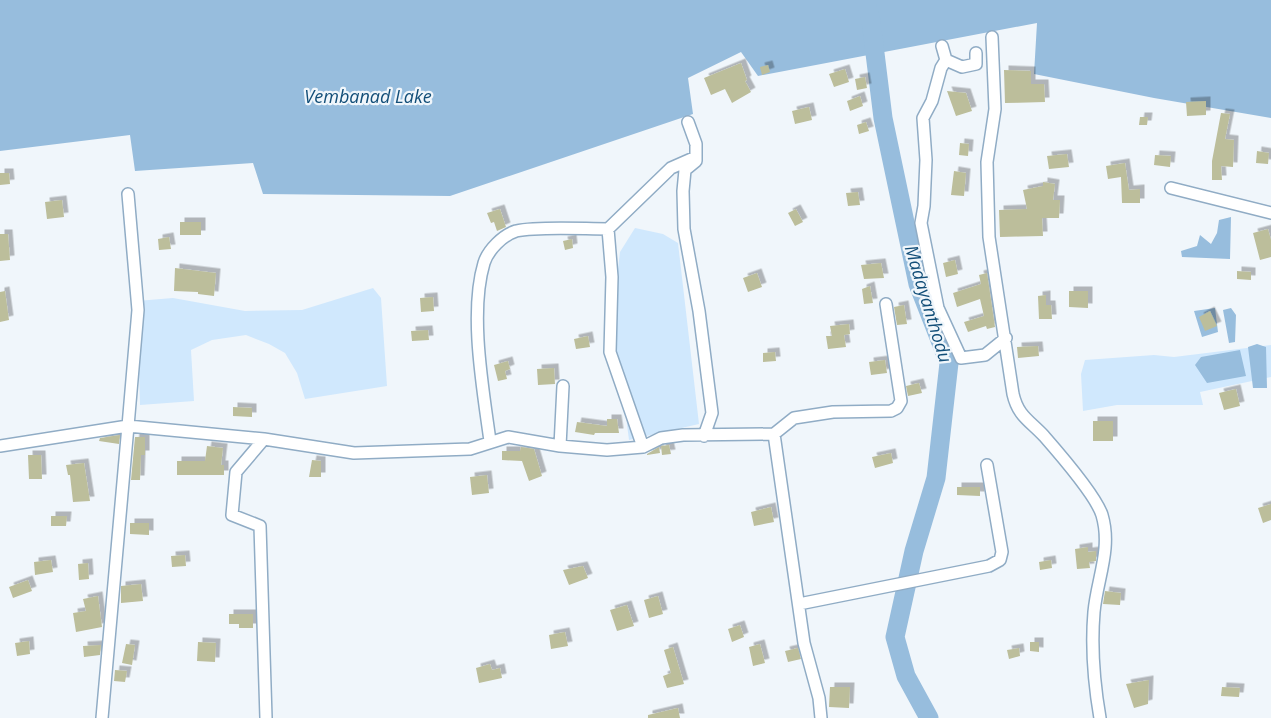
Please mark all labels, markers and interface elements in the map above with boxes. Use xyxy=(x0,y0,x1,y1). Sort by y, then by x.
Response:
water label: Vembanad Lake xyxy=(304,84,432,108)
water label: Madayanthodu xyxy=(900,242,958,365)

